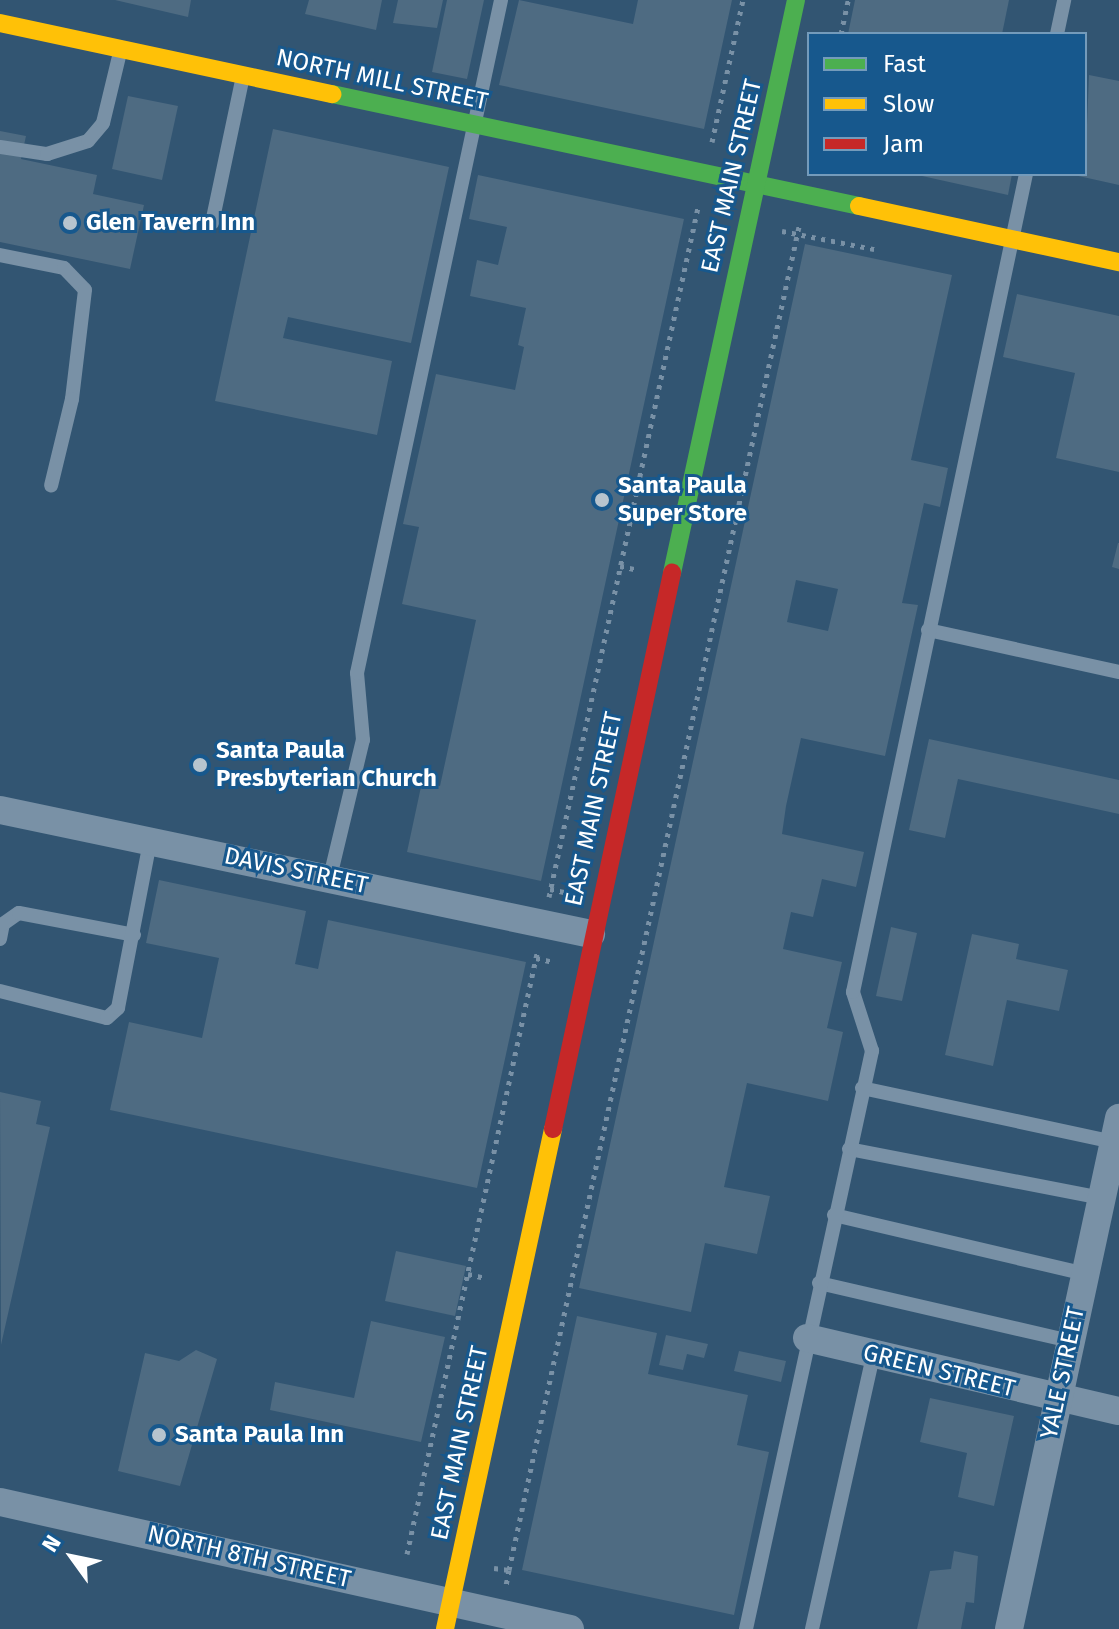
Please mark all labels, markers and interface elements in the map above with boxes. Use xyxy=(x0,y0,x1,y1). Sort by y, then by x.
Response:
legend xyxy=(807,32,1087,176)
street label: NORTH MILL STREET xyxy=(274,43,490,117)
text: Fast xyxy=(883,50,926,78)
street label: EAST MAIN STREET xyxy=(696,76,768,276)
text: Slow xyxy=(883,90,934,118)
text: Jam xyxy=(883,130,924,158)
place label: Glen Tavern Inn xyxy=(86,209,255,237)
marker: Glen Tavern Inn xyxy=(61,214,79,232)
place label: Santa Paula Super Store xyxy=(618,472,747,528)
marker: Santa Paula Super Store xyxy=(593,491,611,509)
street label: EAST MAIN STREET xyxy=(559,709,629,909)
place label: Santa Paula Presbyterian Church xyxy=(216,737,437,793)
marker: Santa Paula Presbyterian Church xyxy=(191,756,209,774)
street label: DAVIS STREET xyxy=(222,842,370,900)
street label: YALE STREET xyxy=(1035,1304,1091,1442)
street label: GREEN STREET xyxy=(860,1338,1018,1404)
street label: EAST MAIN STREET xyxy=(425,1343,495,1543)
place label: Santa Paula Inn xyxy=(175,1421,344,1449)
marker: Santa Paula Inn xyxy=(150,1426,168,1444)
north arrow xyxy=(32,1517,112,1597)
street label: NORTH 8TH STREET xyxy=(145,1520,353,1594)
text: N xyxy=(36,1530,67,1557)

